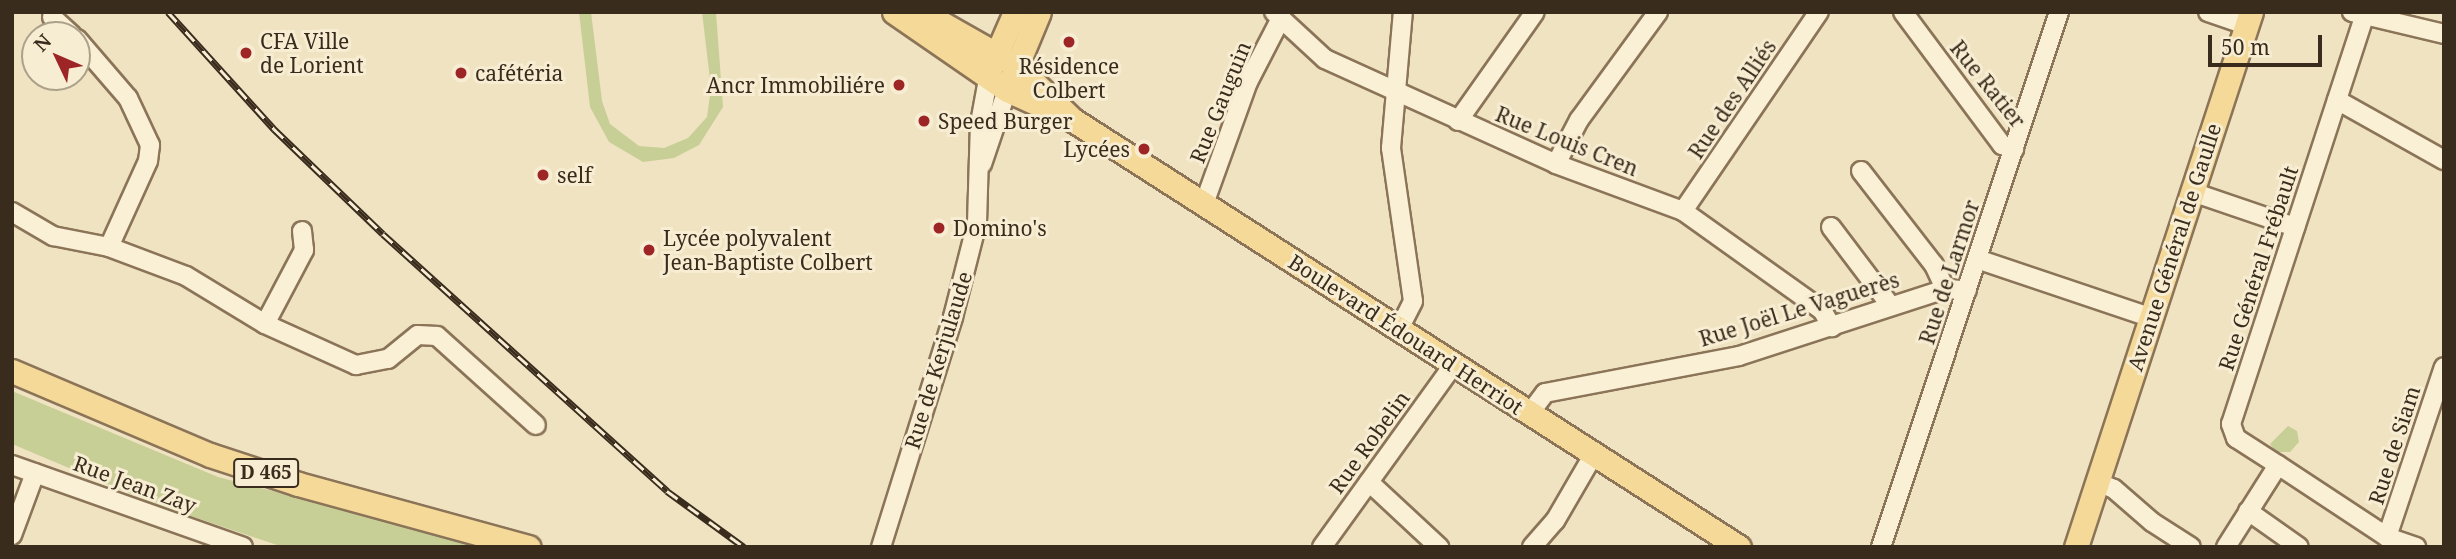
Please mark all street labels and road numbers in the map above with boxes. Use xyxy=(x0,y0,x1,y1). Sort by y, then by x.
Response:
street label: Rue des Alliés xyxy=(1683,35,1781,163)
street label: Rue Ratier xyxy=(1945,35,2031,133)
street label: Rue Gauguin xyxy=(1184,38,1256,166)
street label: Rue Louis Cren xyxy=(1492,101,1642,181)
street label: Avenue Général de Gaulle xyxy=(2122,120,2226,374)
street label: Rue Général Frébault xyxy=(2213,163,2303,373)
street label: Rue de Larmor xyxy=(1914,197,1984,347)
street label: Boulevard Édouard Herriot xyxy=(1284,249,1528,419)
street label: Rue Joël Le Vaguerès xyxy=(1696,267,1902,351)
street label: Rue de Kerjulaude xyxy=(899,268,977,452)
street label: Rue de Siam xyxy=(2363,383,2425,507)
street label: Rue Robelin xyxy=(1323,386,1415,498)
street label: Rue Jean Zay xyxy=(70,450,200,518)
road number: D 465 xyxy=(233,458,299,488)

